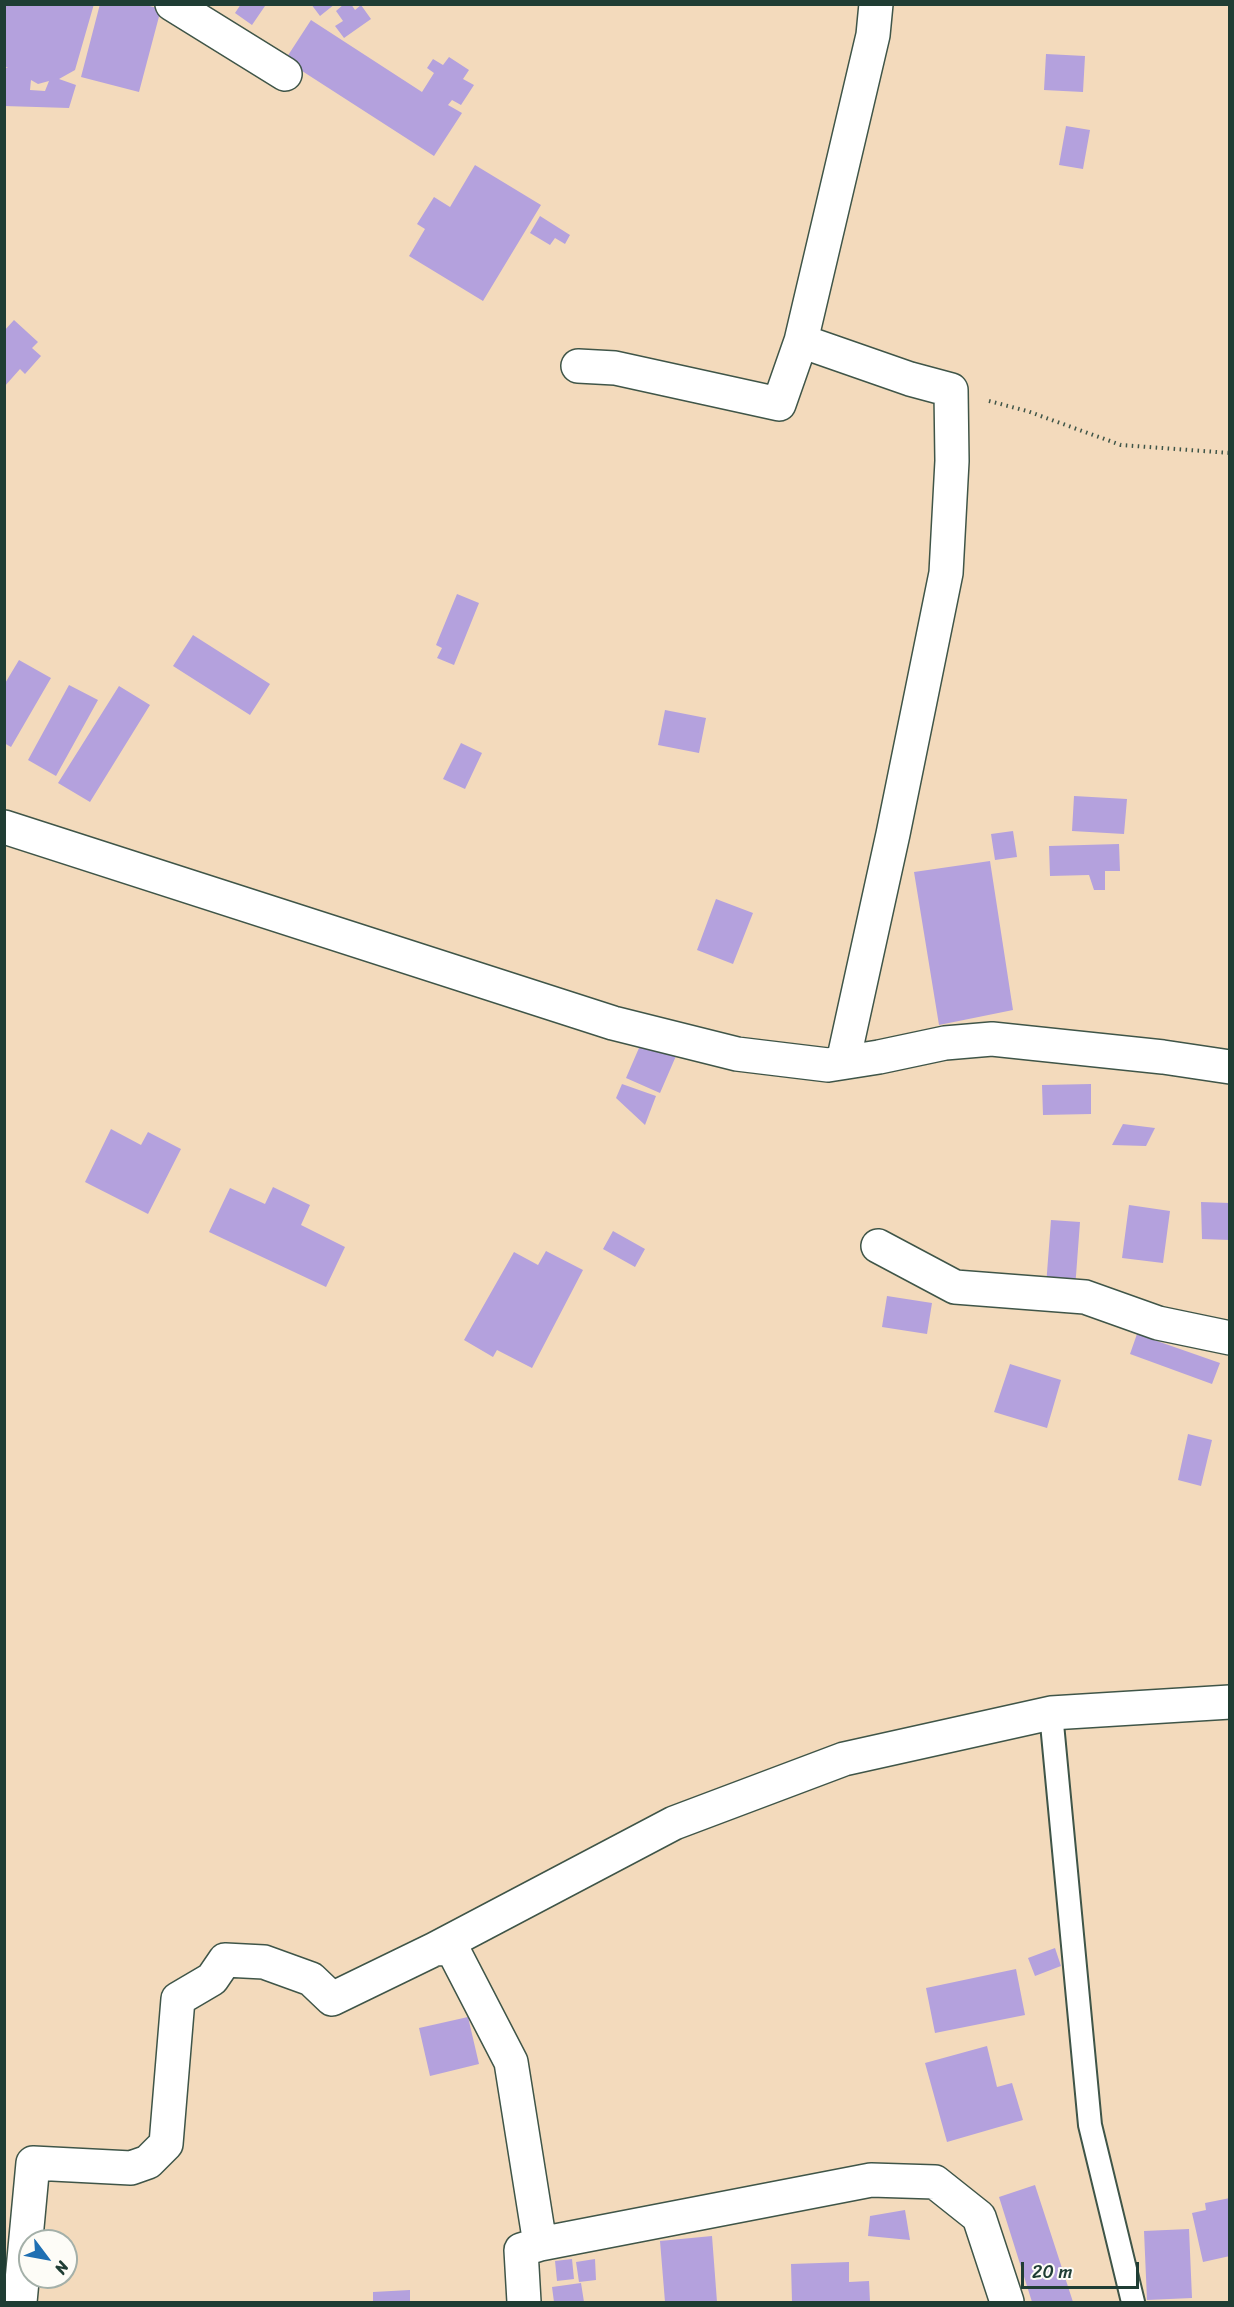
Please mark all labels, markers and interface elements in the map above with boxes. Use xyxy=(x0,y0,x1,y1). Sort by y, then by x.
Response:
north arrow xyxy=(18,2229,78,2289)
scale bar xyxy=(1024,2250,1142,2288)
text: N xyxy=(47,2255,77,2280)
text: 20 m xyxy=(1032,2256,1072,2288)

